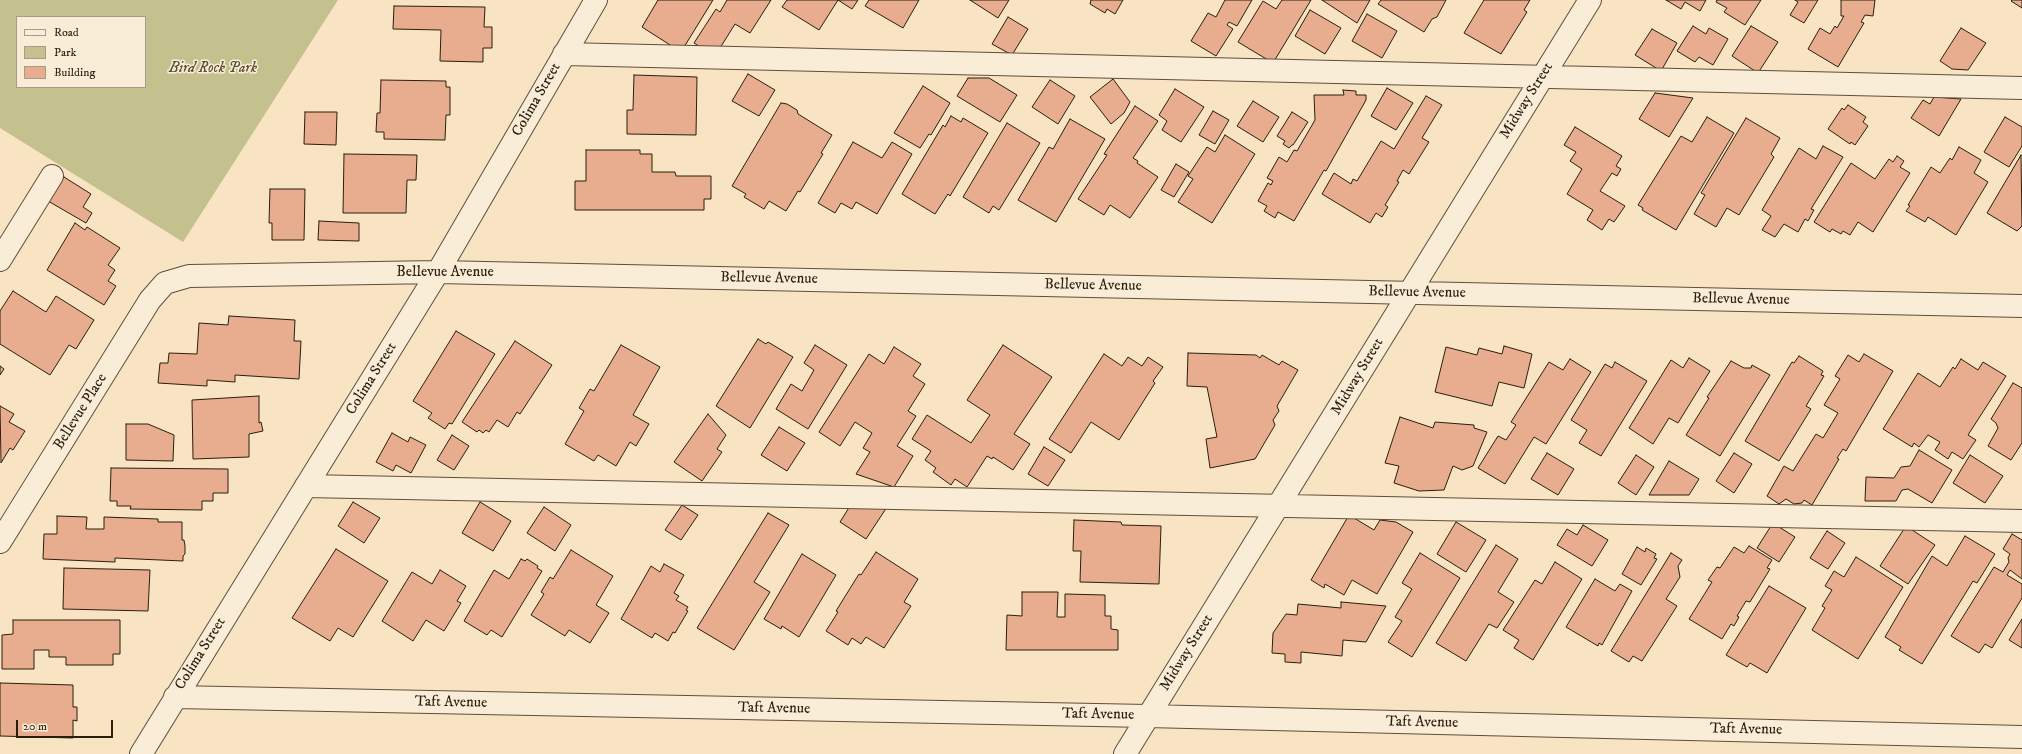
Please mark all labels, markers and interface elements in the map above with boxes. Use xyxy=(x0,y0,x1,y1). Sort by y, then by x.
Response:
legend xyxy=(16,16,146,88)
text: Road xyxy=(54,25,79,40)
text: Park xyxy=(54,45,76,60)
street label: Midway Street xyxy=(1496,59,1558,143)
park label: Bird Rock Park xyxy=(169,60,257,78)
street label: Colima Street xyxy=(509,60,565,140)
text: Building xyxy=(54,65,95,80)
street label: Bellevue Avenue xyxy=(396,264,494,282)
street label: Bellevue Avenue xyxy=(720,269,818,289)
street label: Bellevue Avenue xyxy=(1044,276,1142,296)
street label: Bellevue Avenue xyxy=(1368,283,1466,303)
street label: Bellevue Avenue xyxy=(1692,290,1790,310)
street label: Midway Street xyxy=(1328,335,1388,419)
street label: Colima Street xyxy=(343,339,401,419)
street label: Bellevue Place xyxy=(50,371,112,453)
street label: Midway Street xyxy=(1156,611,1218,695)
street label: Colima Street xyxy=(172,614,230,694)
street label: Taft Avenue xyxy=(415,693,487,713)
street label: Taft Avenue xyxy=(738,699,810,719)
street label: Taft Avenue xyxy=(1062,705,1134,725)
scale bar xyxy=(18,712,115,738)
street label: Taft Avenue xyxy=(1386,713,1458,733)
text: 20 m xyxy=(23,719,47,734)
street label: Taft Avenue xyxy=(1710,720,1782,740)

